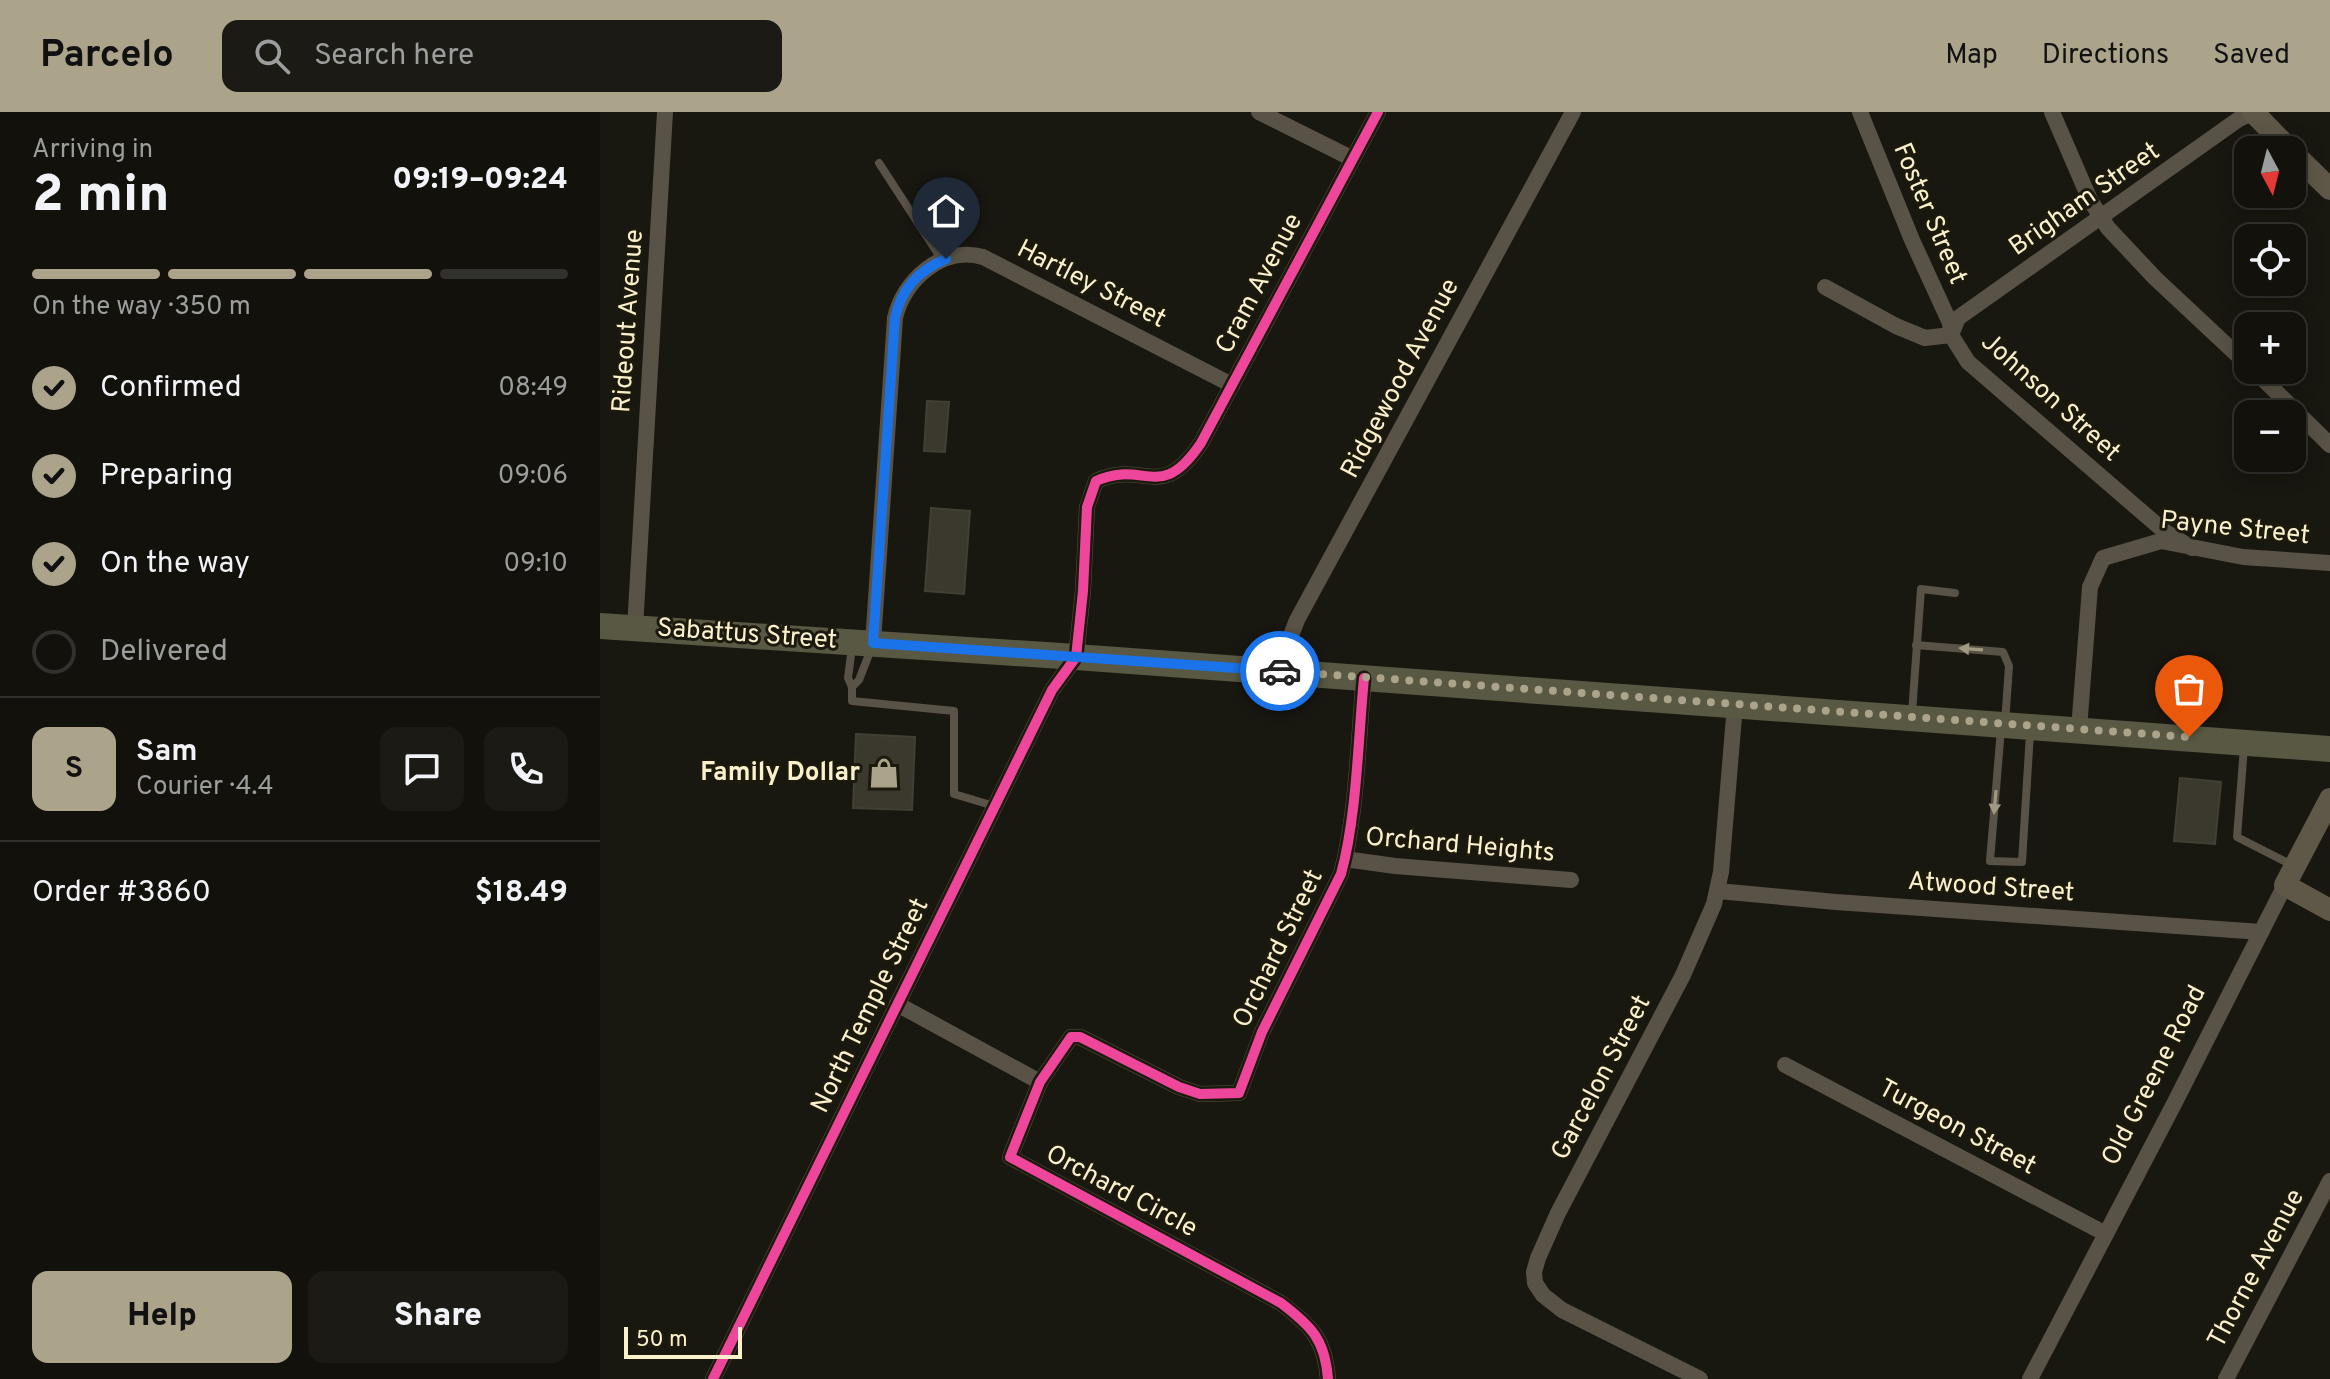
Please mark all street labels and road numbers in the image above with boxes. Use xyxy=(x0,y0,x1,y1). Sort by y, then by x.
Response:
street label: Brigham Street xyxy=(2003,136,2167,264)
street label: Foster Street xyxy=(1884,138,1974,290)
street label: Cram Avenue xyxy=(1209,208,1311,360)
street label: Rideout Avenue xyxy=(606,228,652,414)
street label: Hartley Street xyxy=(1011,233,1171,337)
street label: Ridgewood Avenue xyxy=(1334,273,1468,485)
street label: Johnson Street xyxy=(1973,327,2127,469)
street label: Payne Street xyxy=(2159,505,2311,553)
street label: Sabattus Street xyxy=(656,612,838,658)
street label: Orchard Heights xyxy=(1364,821,1556,871)
street label: Orchard Street xyxy=(1226,864,1332,1034)
street label: Atwood Street xyxy=(1906,866,2076,910)
street label: North Temple Street xyxy=(805,893,937,1119)
street label: Old Greene Road xyxy=(2095,980,2215,1172)
street label: Garcelon Street xyxy=(1545,990,1659,1166)
street label: Turgeon Street xyxy=(1872,1073,2042,1183)
street label: Orchard Circle xyxy=(1039,1138,1203,1246)
street label: Thorne Avenue xyxy=(2201,1184,2313,1354)

